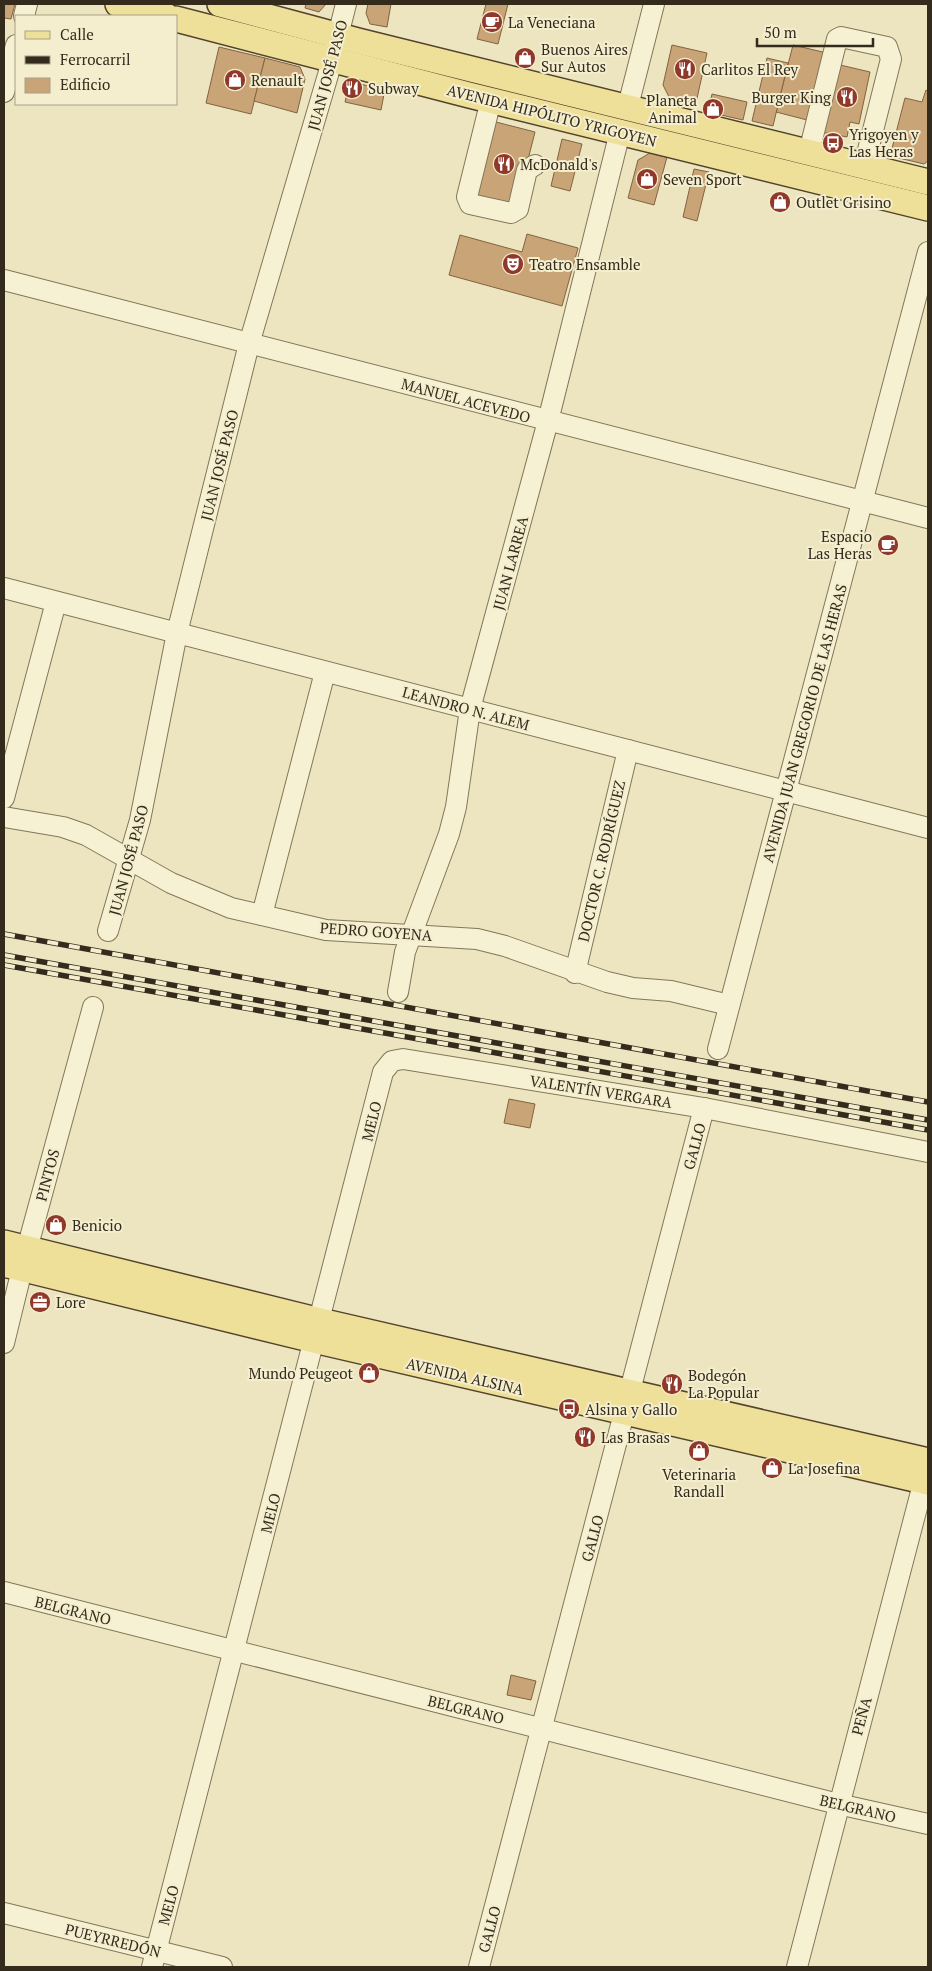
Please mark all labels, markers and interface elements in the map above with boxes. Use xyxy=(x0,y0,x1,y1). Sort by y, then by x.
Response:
cafe icon: La Veneciana xyxy=(480,10,504,34)
place label: La Veneciana xyxy=(508,12,596,32)
legend xyxy=(15,15,178,105)
scale bar xyxy=(757,15,873,47)
street label: JUAN JOSÉ PASO xyxy=(303,17,351,133)
text: 50 m xyxy=(764,22,797,42)
text: Calle xyxy=(60,24,94,44)
place label: Buenos Aires Sur Autos xyxy=(541,39,628,76)
shop icon: Buenos Aires Sur Autos xyxy=(513,46,537,70)
text: Ferrocarril xyxy=(60,49,131,69)
restaurant icon: Carlitos El Rey xyxy=(673,57,697,81)
place label: Carlitos El Rey xyxy=(701,59,798,79)
shop icon: Renault xyxy=(223,68,247,92)
place label: Renault xyxy=(251,70,303,90)
text: Edificio xyxy=(60,74,110,94)
restaurant icon: Subway xyxy=(340,76,364,100)
place label: Subway xyxy=(368,78,419,98)
street label: AVENIDA HIPÓLITO YRIGOYEN xyxy=(445,79,659,151)
restaurant icon: Burger King xyxy=(835,85,859,109)
place label: Burger King xyxy=(752,87,832,107)
place label: Planeta Animal xyxy=(646,90,697,127)
shop icon: Planeta Animal xyxy=(701,97,725,121)
place label: Yrigoyen y Las Heras xyxy=(849,124,919,161)
bus stop icon: Yrigoyen y Las Heras xyxy=(821,131,845,155)
restaurant icon: McDonald's xyxy=(492,152,516,176)
place label: McDonald's xyxy=(520,154,598,174)
shop icon: Seven Sport xyxy=(635,167,659,191)
place label: Seven Sport xyxy=(663,169,742,189)
shop icon: Outlet Grisino xyxy=(768,190,792,214)
place label: Outlet Grisino xyxy=(796,192,891,212)
theatre icon: Teatro Ensamble xyxy=(501,252,525,276)
place label: Teatro Ensamble xyxy=(529,254,641,274)
street label: MANUEL ACEVEDO xyxy=(399,373,533,427)
street label: JUAN JOSÉ PASO xyxy=(196,407,242,523)
street label: JUAN LARREA xyxy=(488,513,532,612)
place label: Espacio Las Heras xyxy=(808,526,872,563)
cafe icon: Espacio Las Heras xyxy=(876,533,900,557)
street label: AVENIDA JUAN GREGORIO DE LAS HERAS xyxy=(757,581,851,865)
street label: LEANDRO N. ALEM xyxy=(400,681,532,735)
street label: DOCTOR C. RODRÍGUEZ xyxy=(573,778,629,944)
street label: JUAN JOSÉ PASO xyxy=(104,802,152,918)
street label: PEDRO GOYENA xyxy=(319,917,434,945)
street label: VALENTÍN VERGARA xyxy=(528,1070,674,1112)
street label: MELO xyxy=(356,1099,386,1143)
street label: GALLO xyxy=(678,1120,710,1172)
street label: PINTOS xyxy=(30,1147,64,1203)
shop icon: Benicio xyxy=(44,1213,68,1237)
place label: Benicio xyxy=(72,1215,122,1235)
office icon: Lore xyxy=(28,1290,52,1314)
place label: Lore xyxy=(56,1292,86,1312)
street label: AVENIDA ALSINA xyxy=(404,1353,526,1399)
shop icon: Mundo Peugeot xyxy=(357,1361,381,1385)
place label: Mundo Peugeot xyxy=(248,1363,353,1383)
place label: Bodegón La Popular xyxy=(688,1365,759,1402)
restaurant icon: Bodegón La Popular xyxy=(660,1372,684,1396)
bus stop icon: Alsina y Gallo xyxy=(557,1397,581,1421)
place label: Alsina y Gallo xyxy=(585,1399,677,1419)
restaurant icon: Las Brasas xyxy=(573,1425,597,1449)
place label: Las Brasas xyxy=(601,1427,670,1447)
shop icon: Veterinaria Randall xyxy=(687,1439,711,1463)
shop icon: La Josefina xyxy=(760,1456,784,1480)
place label: La Josefina xyxy=(788,1458,861,1478)
place label: Veterinaria Randall xyxy=(662,1464,736,1501)
street label: MELO xyxy=(255,1491,285,1535)
street label: GALLO xyxy=(576,1512,608,1564)
street label: BELGRANO xyxy=(33,1591,113,1629)
street label: BELGRANO xyxy=(426,1690,506,1728)
street label: PEÑA xyxy=(846,1694,876,1737)
street label: BELGRANO xyxy=(818,1789,898,1827)
street label: MELO xyxy=(153,1883,183,1927)
street label: GALLO xyxy=(473,1903,505,1955)
street label: PUEYRREDÓN xyxy=(63,1918,163,1962)

